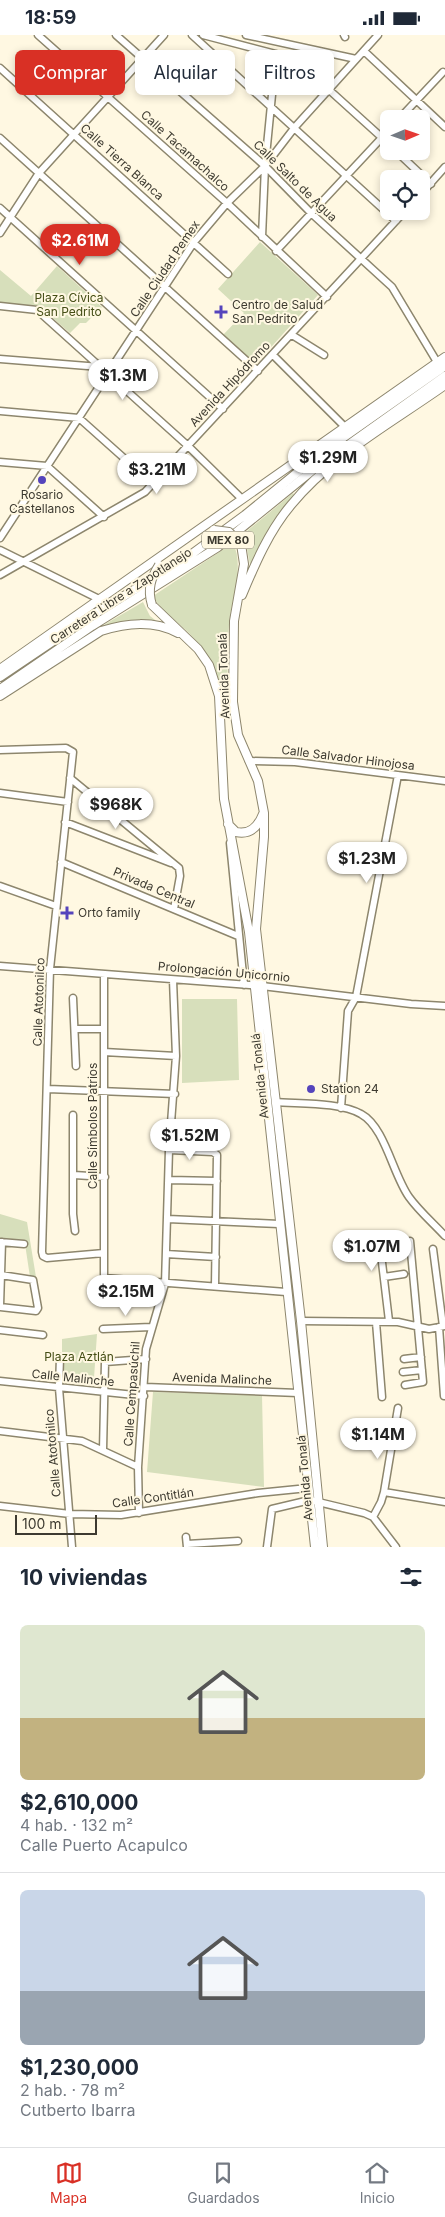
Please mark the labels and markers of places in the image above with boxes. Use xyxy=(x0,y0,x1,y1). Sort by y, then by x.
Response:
pin: $2.61M xyxy=(39,223,121,266)
place label: Centro de Salud San Pedrito xyxy=(232,297,323,326)
marker: Centro de Salud San Pedrito xyxy=(214,305,228,319)
pin: $1.3M xyxy=(88,359,158,401)
pin: $1.29M xyxy=(287,441,369,483)
pin: $3.21M xyxy=(116,453,198,495)
marker: Rosario Castellanos xyxy=(36,474,48,486)
place label: Rosario Castellanos xyxy=(9,487,75,516)
pin: $968K xyxy=(81,787,151,830)
pin: $1.23M xyxy=(326,841,408,884)
place label: Orto family xyxy=(78,905,141,920)
marker: Orto family xyxy=(60,906,74,920)
place label: Station 24 xyxy=(321,1081,379,1096)
marker: Station 24 xyxy=(305,1083,317,1095)
pin: $1.52M xyxy=(149,1119,231,1161)
pin: $1.07M xyxy=(331,1229,413,1272)
pin: $2.15M xyxy=(85,1275,167,1317)
pin: $1.14M xyxy=(337,1417,419,1460)

